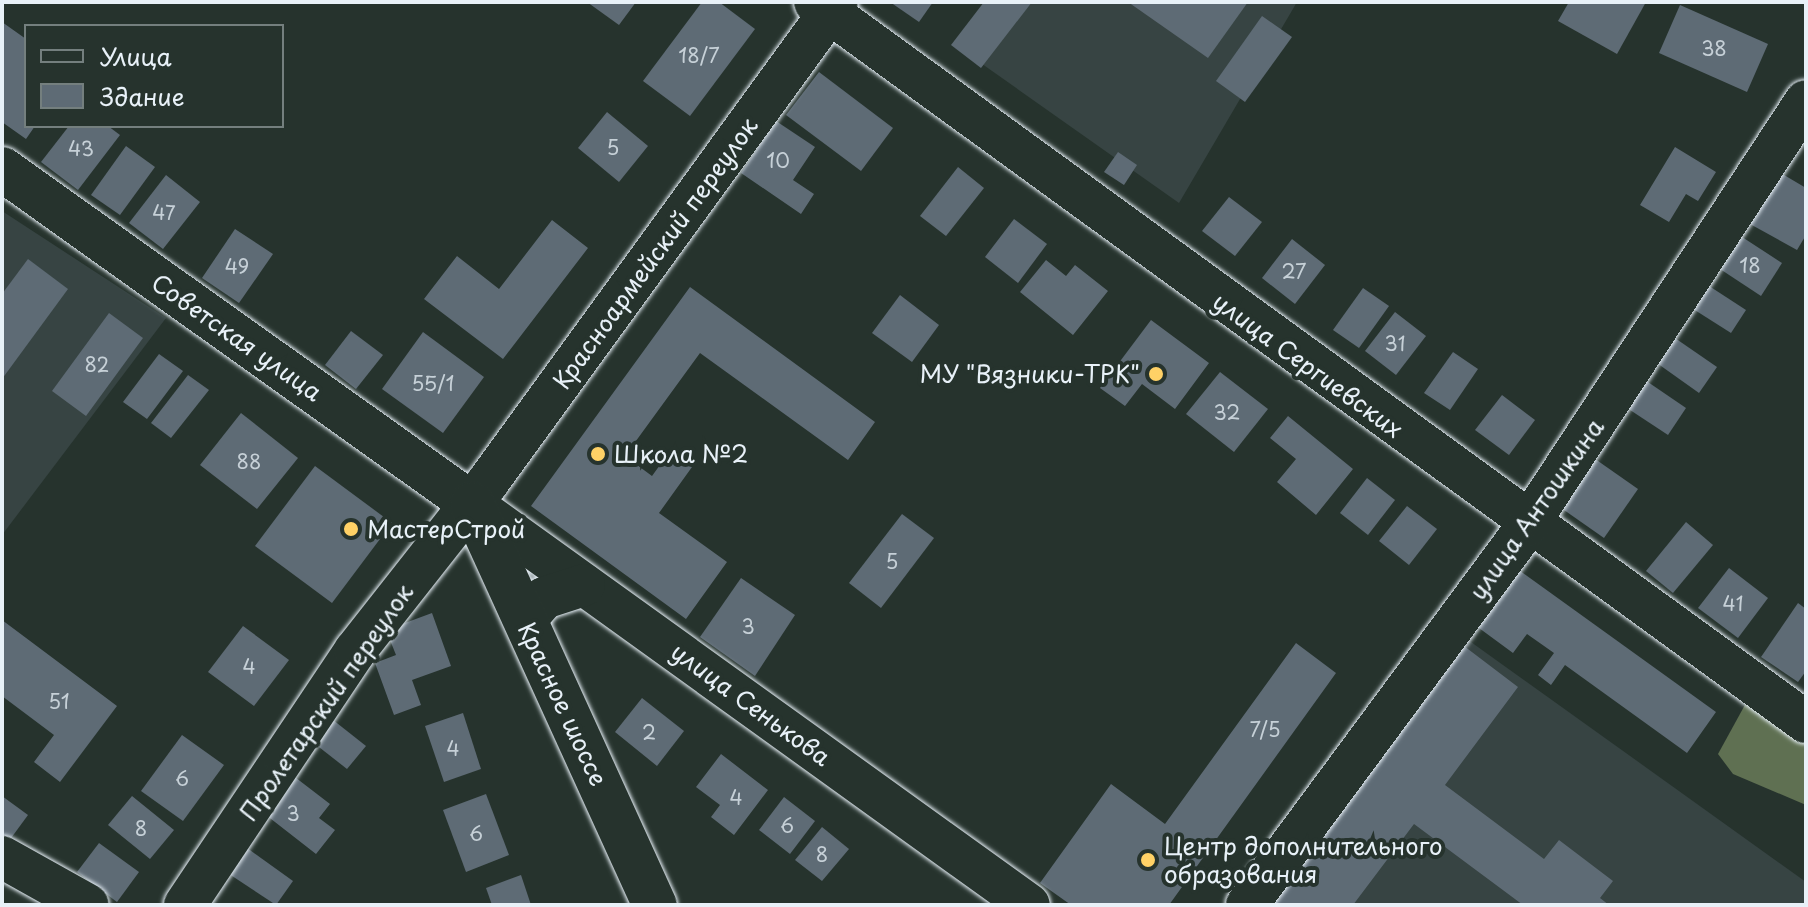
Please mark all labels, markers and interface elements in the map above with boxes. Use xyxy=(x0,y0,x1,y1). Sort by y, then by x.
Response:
legend xyxy=(24,24,284,128)
house number: 38 xyxy=(1701,36,1727,60)
text: Улица xyxy=(100,38,172,74)
house number: 18/7 xyxy=(678,43,720,67)
text: Здание xyxy=(100,78,185,114)
street label: Красноармейский переулок xyxy=(547,112,763,394)
house number: 5 xyxy=(607,135,619,159)
house number: 43 xyxy=(68,136,94,160)
house number: 10 xyxy=(766,148,790,172)
house number: 47 xyxy=(152,200,176,224)
house number: 18 xyxy=(1739,253,1761,277)
house number: 49 xyxy=(225,254,249,278)
house number: 27 xyxy=(1282,259,1306,283)
street label: Советская улица xyxy=(146,267,328,407)
street label: улица Сергиевских xyxy=(1207,286,1409,444)
house number: 31 xyxy=(1385,331,1405,355)
house number: 82 xyxy=(85,352,109,376)
place label: МУ "Вязники-ТРК" xyxy=(918,360,1140,388)
marker: МУ "Вязники-ТРК" xyxy=(1147,365,1165,383)
house number: 55/1 xyxy=(412,371,454,395)
house number: 32 xyxy=(1214,400,1240,424)
street label: улица Антошкина xyxy=(1462,412,1610,606)
place label: Школа №2 xyxy=(614,440,749,468)
marker: Школа №2 xyxy=(589,445,607,463)
house number: 88 xyxy=(237,449,261,473)
place label: МастерСтрой xyxy=(367,515,525,543)
marker: МастерСтрой xyxy=(342,520,360,538)
house number: 5 xyxy=(886,549,898,573)
street label: Пролетарский переулок xyxy=(233,578,419,826)
house number: 41 xyxy=(1723,591,1743,615)
house number: 3 xyxy=(741,614,755,638)
street label: Красное шоссе xyxy=(512,617,614,791)
street label: улица Сенькова xyxy=(665,636,837,772)
house number: 4 xyxy=(242,654,256,678)
house number: 51 xyxy=(48,689,70,713)
house number: 7/5 xyxy=(1249,717,1281,741)
house number: 2 xyxy=(642,720,656,744)
house number: 4 xyxy=(446,736,460,760)
house number: 6 xyxy=(175,766,189,790)
house number: 4 xyxy=(729,785,743,809)
house number: 3 xyxy=(286,801,300,825)
house number: 6 xyxy=(780,813,794,837)
house number: 8 xyxy=(135,816,147,840)
house number: 6 xyxy=(469,821,483,845)
place label: Центр дополнительного образования xyxy=(1164,832,1443,888)
house number: 8 xyxy=(816,842,828,866)
marker: Центр дополнительного образования xyxy=(1139,851,1157,869)

